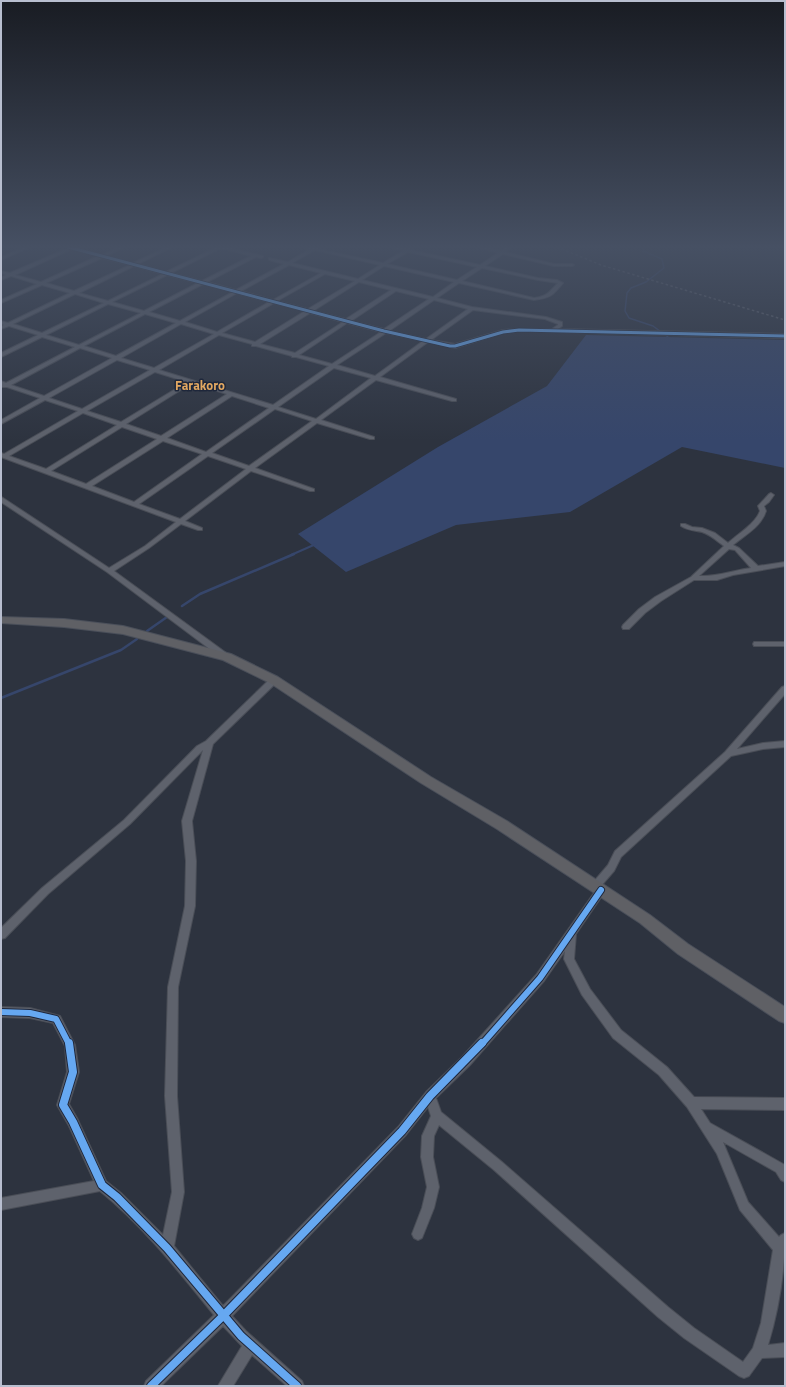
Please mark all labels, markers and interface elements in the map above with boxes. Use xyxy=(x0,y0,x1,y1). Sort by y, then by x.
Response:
district label: Farakoro xyxy=(175,375,225,395)

